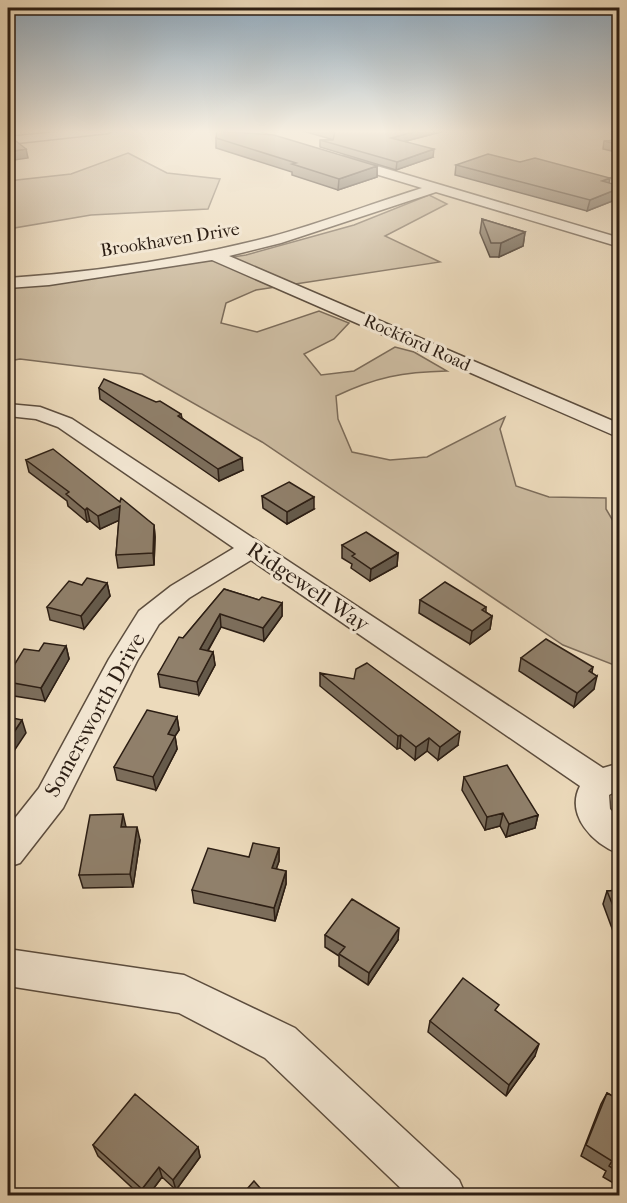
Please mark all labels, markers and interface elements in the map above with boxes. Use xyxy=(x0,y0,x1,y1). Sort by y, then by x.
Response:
street label: Brookhaven Drive xyxy=(99,219,241,261)
street label: Rockford Road xyxy=(360,310,474,376)
street label: Ridgewell Way xyxy=(242,537,375,638)
street label: Somersworth Drive xyxy=(39,628,151,802)

